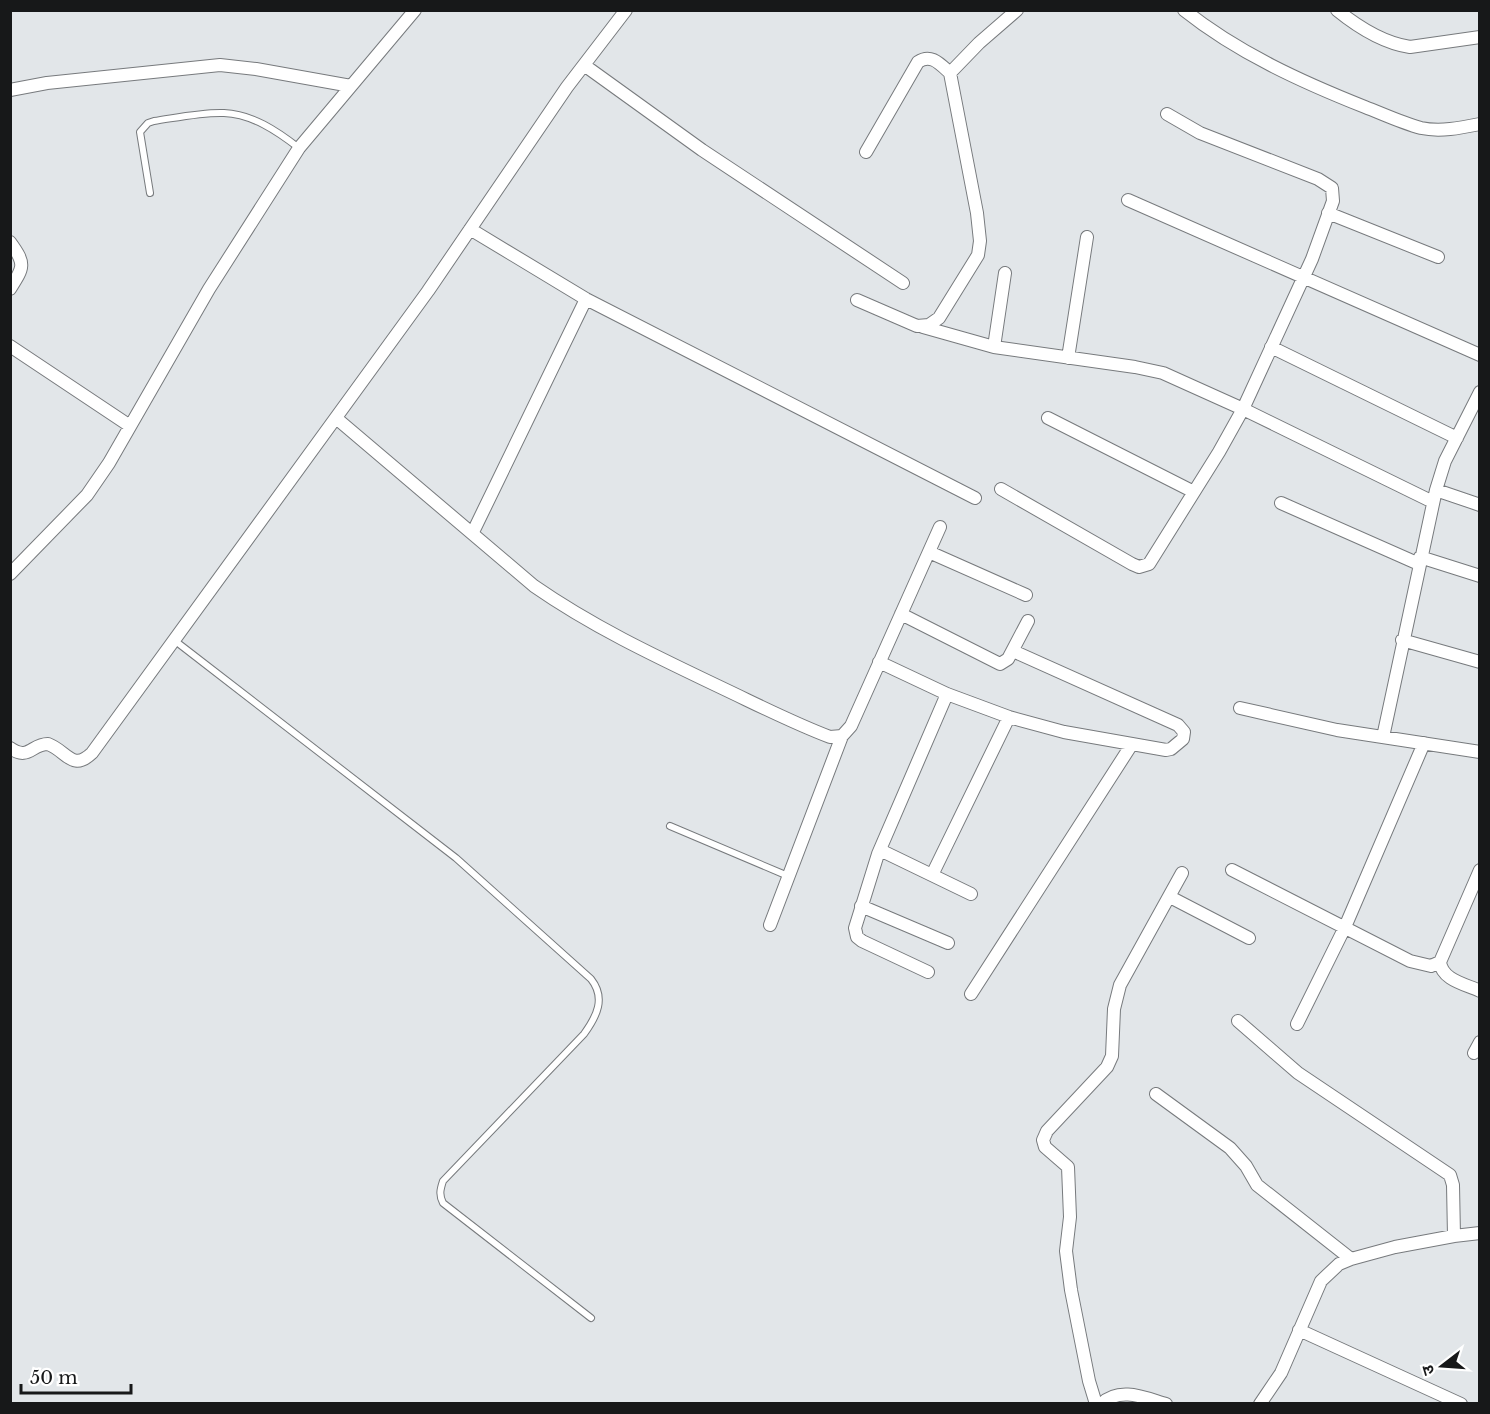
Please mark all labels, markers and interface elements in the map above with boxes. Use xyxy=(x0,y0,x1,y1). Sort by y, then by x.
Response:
north arrow xyxy=(1412,1336,1472,1396)
scale bar xyxy=(21,1357,130,1395)
text: उ xyxy=(1417,1362,1439,1378)
text: 50 m xyxy=(30,1367,78,1389)

